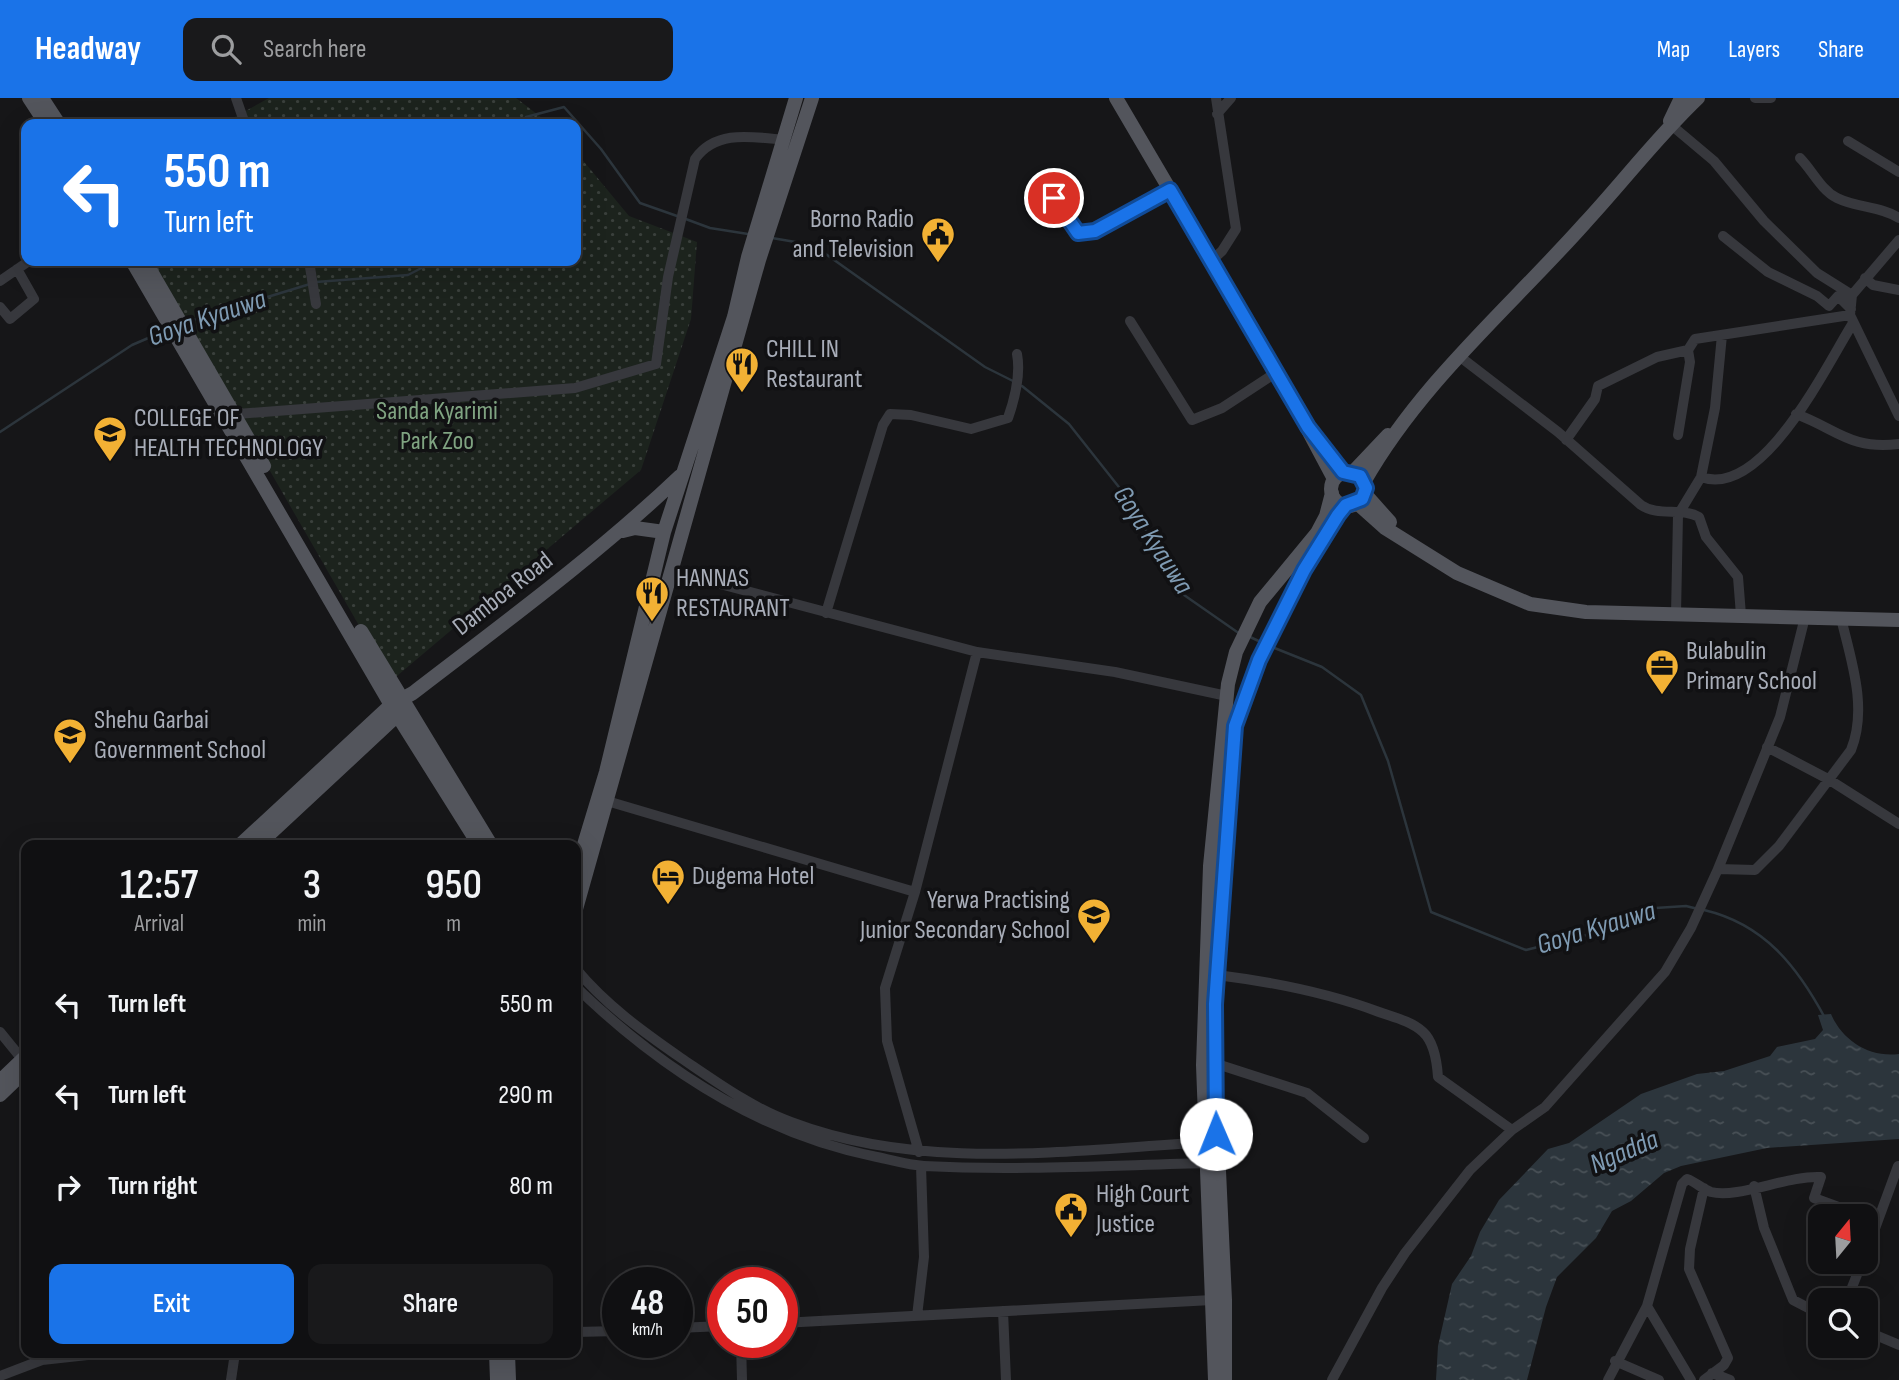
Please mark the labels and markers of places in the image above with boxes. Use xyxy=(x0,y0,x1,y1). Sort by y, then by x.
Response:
pin xyxy=(1024,168,1084,228)
place label: Borno Radio and Television xyxy=(793,204,914,265)
public building icon: Borno Radio and Television xyxy=(919,215,957,264)
place label: CHILL IN Restaurant xyxy=(766,334,863,395)
restaurant icon: CHILL IN Restaurant xyxy=(723,345,761,394)
place label: COLLEGE OF HEALTH TECHNOLOGY xyxy=(134,403,323,464)
school or university icon: COLLEGE OF HEALTH TECHNOLOGY xyxy=(91,414,129,463)
place label: HANNAS RESTAURANT xyxy=(676,563,790,624)
restaurant icon: HANNAS RESTAURANT xyxy=(633,574,671,623)
place label: Bulabulin Primary School xyxy=(1686,636,1817,697)
office icon: Bulabulin Primary School xyxy=(1643,647,1681,696)
place label: Shehu Garbai Government School xyxy=(94,705,266,766)
school or university icon: Shehu Garbai Government School xyxy=(51,716,89,765)
hotel icon: Dugema Hotel xyxy=(649,857,687,906)
place label: Dugema Hotel xyxy=(692,861,814,892)
place label: Yerwa Practising Junior Secondary School xyxy=(859,885,1070,946)
school or university icon: Yerwa Practising Junior Secondary School xyxy=(1075,896,1113,945)
place label: High Court Justice xyxy=(1095,1179,1189,1240)
public building icon: High Court Justice xyxy=(1052,1190,1090,1239)

